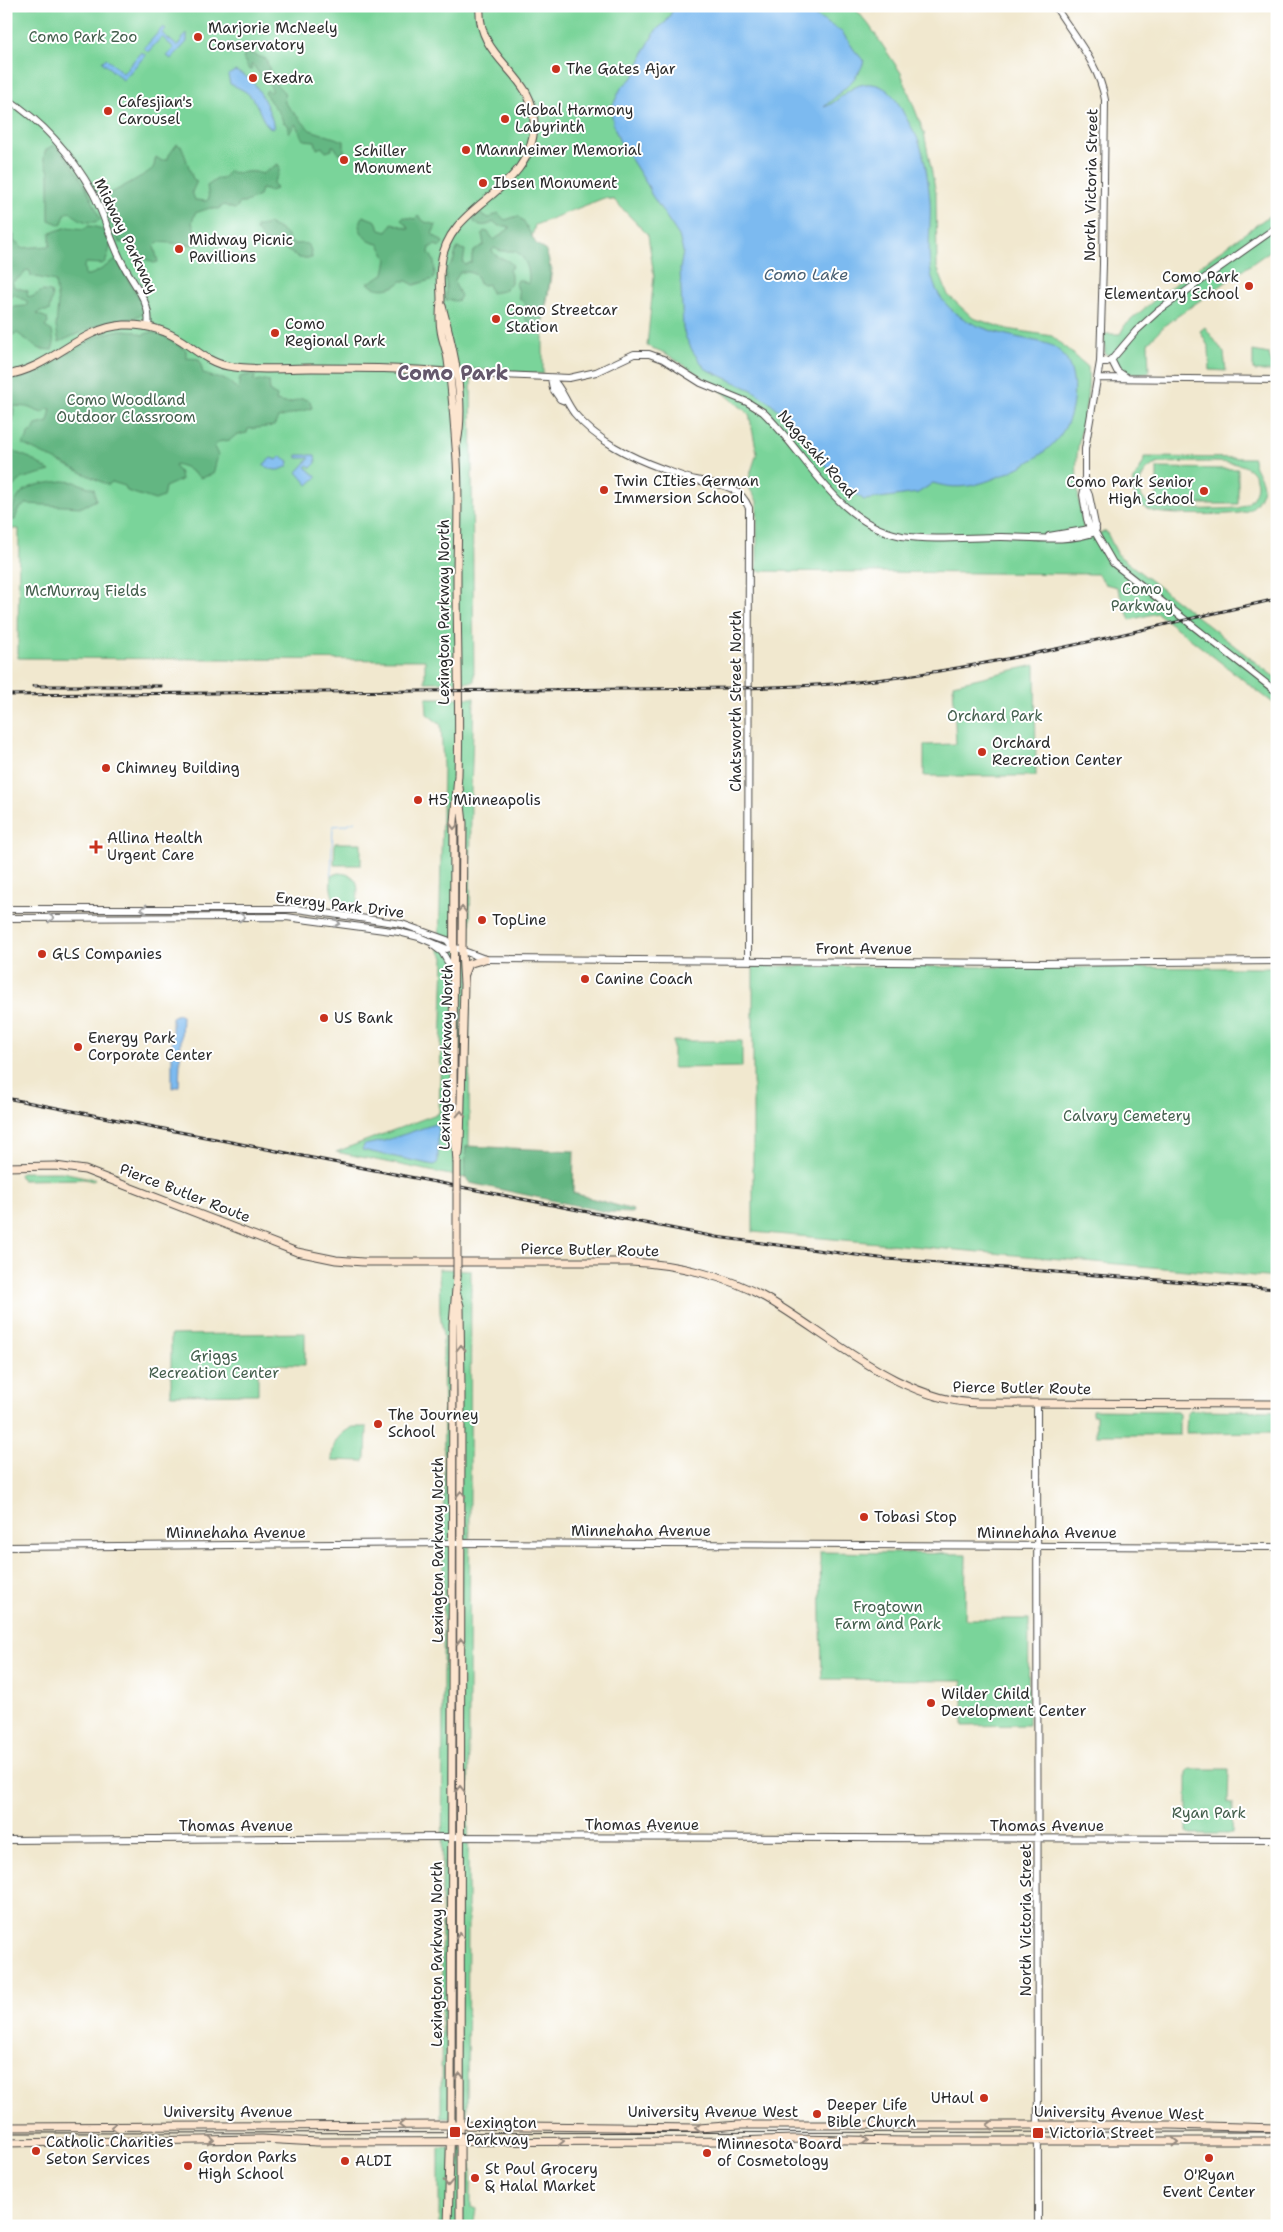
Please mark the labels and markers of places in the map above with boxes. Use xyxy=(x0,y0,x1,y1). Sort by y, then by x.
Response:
place label: Marjorie McNeely Conservatory xyxy=(208,18,338,55)
marker: Marjorie McNeely Conservatory xyxy=(192,31,204,43)
place label: The Gates Ajar xyxy=(566,59,676,79)
marker: The Gates Ajar xyxy=(550,63,562,75)
place label: Exedra xyxy=(263,68,314,88)
marker: Exedra xyxy=(247,72,259,84)
place label: Cafesjian's Carousel xyxy=(118,92,192,129)
place label: Global Harmony Labyrinth xyxy=(515,100,633,137)
marker: Cafesjian's Carousel xyxy=(102,105,114,117)
marker: Global Harmony Labyrinth xyxy=(499,113,511,125)
place label: Mannheimer Memorial xyxy=(476,140,642,160)
place label: Schiller Monument xyxy=(354,141,432,178)
marker: Mannheimer Memorial xyxy=(460,144,472,156)
marker: Schiller Monument xyxy=(338,154,350,166)
place label: Ibsen Monument xyxy=(493,173,618,193)
marker: Ibsen Monument xyxy=(477,177,489,189)
place label: Midway Picnic Pavillions xyxy=(189,230,293,267)
marker: Midway Picnic Pavillions xyxy=(173,243,185,255)
place label: Como Park Elementary School xyxy=(1104,267,1239,304)
marker: Como Park Elementary School xyxy=(1243,280,1255,292)
place label: Como Streetcar Station xyxy=(506,300,618,337)
marker: Como Streetcar Station xyxy=(490,313,502,325)
place label: Como Regional Park xyxy=(285,314,386,351)
marker: Como Regional Park xyxy=(269,327,281,339)
place label: Twin CIties German Immersion School xyxy=(614,471,759,508)
place label: Como Park Senior High School xyxy=(1066,472,1194,509)
marker: Twin CIties German Immersion School xyxy=(598,484,610,496)
marker: Como Park Senior High School xyxy=(1198,485,1210,497)
place label: Orchard Recreation Center xyxy=(992,733,1123,770)
marker: Orchard Recreation Center xyxy=(976,746,988,758)
place label: Chimney Building xyxy=(116,758,240,778)
marker: Chimney Building xyxy=(100,762,112,774)
place label: H5 Minneapolis xyxy=(428,790,541,810)
marker: H5 Minneapolis xyxy=(412,794,424,806)
place label: Allina Health Urgent Care xyxy=(107,828,203,865)
marker: Allina Health Urgent Care xyxy=(89,840,103,854)
place label: TopLine xyxy=(492,910,547,930)
marker: TopLine xyxy=(476,914,488,926)
place label: GLS Companies xyxy=(52,944,162,964)
marker: GLS Companies xyxy=(36,948,48,960)
place label: Canine Coach xyxy=(595,969,693,989)
marker: Canine Coach xyxy=(579,973,591,985)
place label: US Bank xyxy=(334,1008,393,1028)
marker: US Bank xyxy=(318,1012,330,1024)
place label: Energy Park Corporate Center xyxy=(88,1028,213,1065)
marker: Energy Park Corporate Center xyxy=(72,1041,84,1053)
place label: The Journey School xyxy=(388,1405,479,1442)
marker: The Journey School xyxy=(372,1418,384,1430)
place label: Tobasi Stop xyxy=(874,1507,957,1527)
marker: Tobasi Stop xyxy=(858,1511,870,1523)
place label: Wilder Child Development Center xyxy=(941,1684,1087,1721)
marker: Wilder Child Development Center xyxy=(925,1697,937,1709)
place label: UHaul xyxy=(931,2088,974,2108)
marker: UHaul xyxy=(978,2092,990,2104)
place label: Deeper Life Bible Church xyxy=(827,2095,916,2132)
marker: Deeper Life Bible Church xyxy=(811,2108,823,2120)
place label: Lexington Parkway xyxy=(466,2113,537,2150)
place label: Victoria Street xyxy=(1049,2123,1154,2143)
marker: Lexington Parkway xyxy=(448,2125,462,2139)
marker: Victoria Street xyxy=(1031,2126,1045,2140)
place label: Catholic Charities Seton Services xyxy=(46,2132,174,2169)
place label: Minnesota Board of Cosmetology xyxy=(717,2134,842,2171)
marker: Catholic Charities Seton Services xyxy=(30,2145,42,2157)
place label: Gordon Parks High School xyxy=(198,2147,297,2184)
marker: Minnesota Board of Cosmetology xyxy=(701,2147,713,2159)
place label: ALDI xyxy=(355,2151,392,2171)
marker: O'Ryan Event Center xyxy=(1203,2152,1215,2164)
marker: ALDI xyxy=(339,2155,351,2167)
place label: St Paul Grocery & Halal Market xyxy=(485,2159,598,2196)
marker: Gordon Parks High School xyxy=(182,2160,194,2172)
place label: O'Ryan Event Center xyxy=(1162,2165,1256,2202)
marker: St Paul Grocery & Halal Market xyxy=(469,2172,481,2184)

